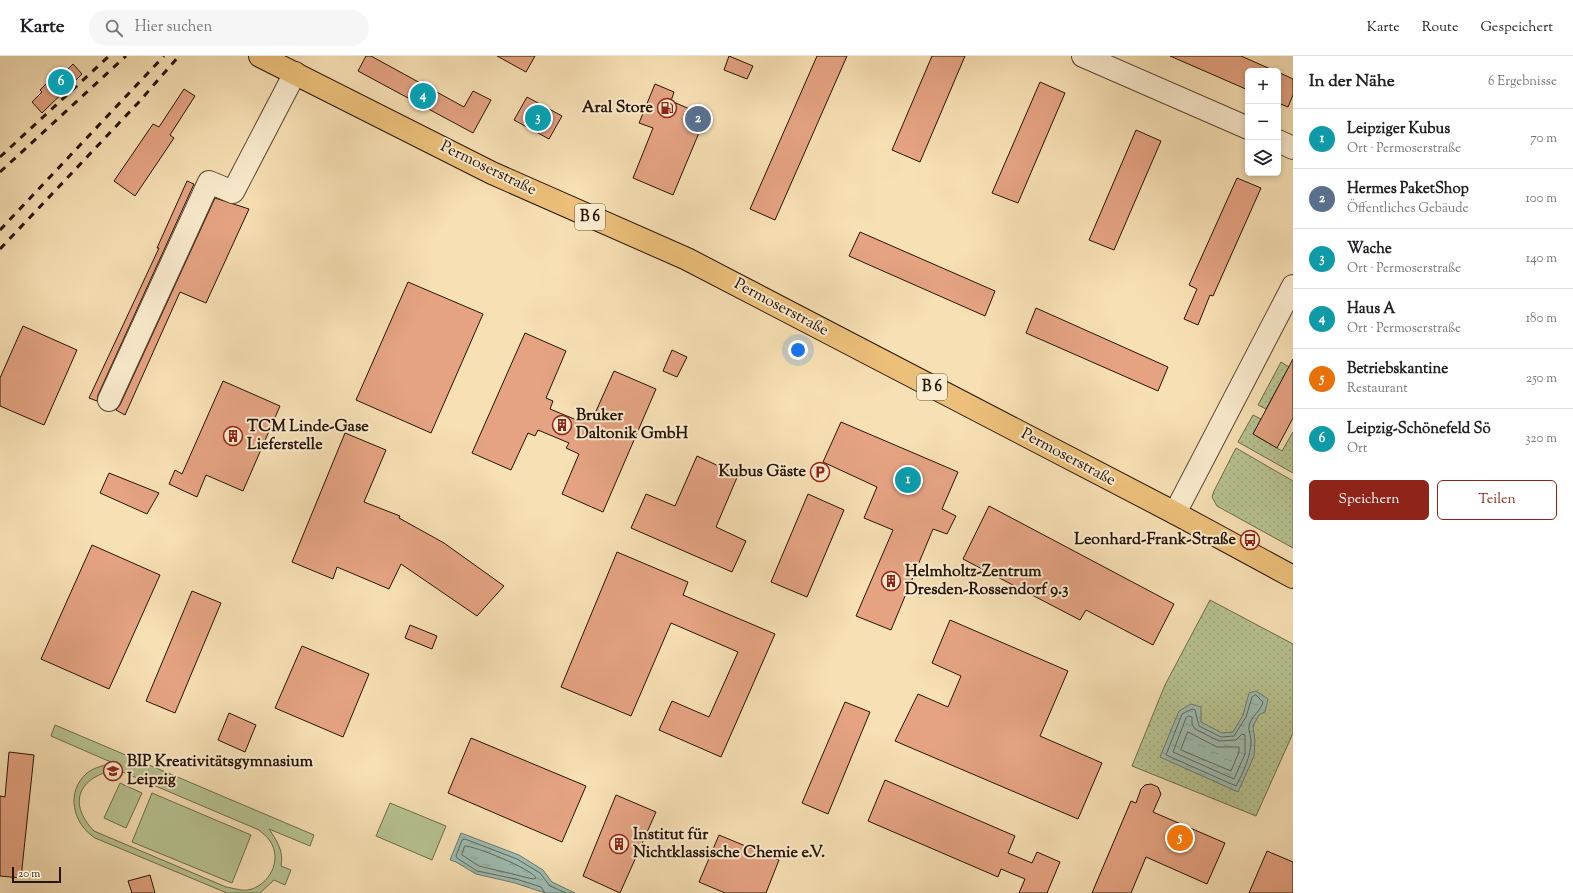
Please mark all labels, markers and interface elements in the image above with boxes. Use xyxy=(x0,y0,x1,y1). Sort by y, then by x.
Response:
search box xyxy=(89,10,369,46)
text: Karte xyxy=(20,14,65,41)
icon: search xyxy=(103,17,125,39)
text: Hier suchen xyxy=(135,17,212,38)
text: Karte xyxy=(1367,18,1400,38)
text: Route xyxy=(1422,18,1458,38)
text: Gespeichert xyxy=(1480,18,1553,38)
pin: 6 xyxy=(48,67,74,97)
map controls xyxy=(1245,68,1281,176)
button: + xyxy=(1245,68,1281,104)
text: In der Nähe xyxy=(1309,70,1395,94)
text: 6 Ergebnisse xyxy=(1488,73,1557,91)
pin: 4 xyxy=(410,81,436,111)
place label: Aral Store xyxy=(582,97,654,120)
fuel station icon: Aral Store xyxy=(656,97,678,119)
pin: 3 xyxy=(525,103,551,133)
pin: 2 xyxy=(685,104,711,134)
button: − xyxy=(1245,104,1281,140)
text: Leipziger Kubus xyxy=(1347,119,1450,140)
text: 1 xyxy=(1320,130,1324,148)
text: 70 m xyxy=(1530,130,1557,148)
street label: Permoserstraße xyxy=(436,136,540,202)
button: layers xyxy=(1245,140,1281,176)
text: Ort · Permoserstraße xyxy=(1347,140,1461,158)
text: Hermes PaketShop xyxy=(1347,179,1469,200)
text: 2 xyxy=(1319,190,1325,208)
text: 100 m xyxy=(1525,190,1557,208)
text: Öffentliches Gebäude xyxy=(1347,200,1469,218)
road number: B 6 xyxy=(575,204,605,230)
text: Wache xyxy=(1347,239,1392,260)
text: 3 xyxy=(1319,250,1325,268)
text: 140 m xyxy=(1526,250,1557,268)
text: Ort · Permoserstraße xyxy=(1347,260,1461,278)
street label: Permoserstraße xyxy=(730,273,832,343)
text: Haus A xyxy=(1347,299,1395,320)
text: 4 xyxy=(1319,310,1325,328)
text: 180 m xyxy=(1526,310,1557,328)
text: Ort · Permoserstraße xyxy=(1347,320,1461,338)
your location xyxy=(788,340,808,360)
text: Betriebskantine xyxy=(1347,359,1448,380)
text: 5 xyxy=(1320,370,1324,388)
text: 250 m xyxy=(1526,370,1557,388)
road number: B 6 xyxy=(917,374,947,400)
text: Restaurant xyxy=(1347,380,1408,398)
place label: Bruker Daltonik GmbH xyxy=(576,405,689,446)
building icon: Bruker Daltonik GmbH xyxy=(551,414,573,436)
place label: TCM Linde-Gase Lieferstelle xyxy=(247,416,369,457)
text: Leipzig-Schönefeld Sö xyxy=(1347,419,1491,440)
street label: Permoserstraße xyxy=(1017,423,1119,493)
building icon: TCM Linde-Gase Lieferstelle xyxy=(222,425,244,447)
text: 6 xyxy=(1319,430,1325,448)
text: 320 m xyxy=(1525,430,1557,448)
text: Ort xyxy=(1347,440,1367,458)
place label: Kubus Gäste xyxy=(719,461,807,484)
parking icon: Kubus Gäste xyxy=(809,461,831,483)
pin: 1 xyxy=(895,465,921,495)
button: Speichern xyxy=(1309,480,1429,520)
button: Teilen xyxy=(1437,480,1557,520)
place label: Leonhard-Frank-Straße xyxy=(1074,529,1237,552)
bus stop icon: Leonhard-Frank-Straße xyxy=(1239,529,1261,551)
place label: Helmholtz-Zentrum Dresden-Rossendorf 9.3 xyxy=(905,561,1069,602)
building icon: Helmholtz-Zentrum Dresden-Rossendorf 9.3 xyxy=(880,570,902,592)
place label: BIP Kreativitätsgymnasium Leipzig xyxy=(127,751,314,792)
school or university icon: BIP Kreativitätsgymnasium Leipzig xyxy=(102,760,124,782)
pin: 5 xyxy=(1167,823,1193,853)
place label: Institut für Nichtklassische Chemie e.V. xyxy=(633,824,825,865)
building icon: Institut für Nichtklassische Chemie e.V. xyxy=(608,833,630,855)
scale bar xyxy=(12,865,61,884)
text: 20 m xyxy=(18,866,40,882)

